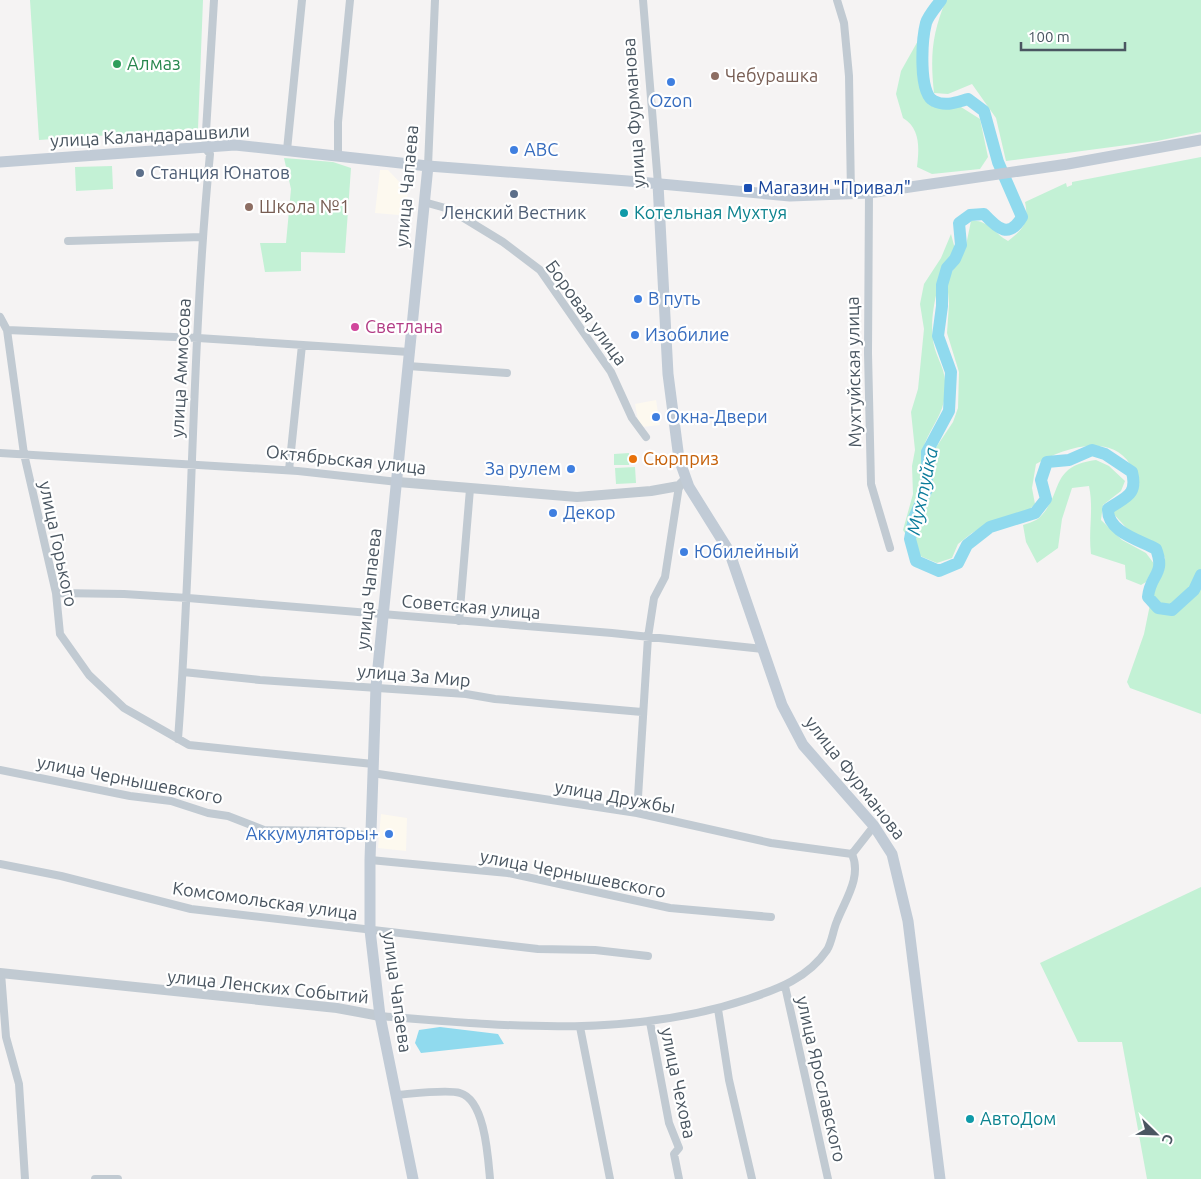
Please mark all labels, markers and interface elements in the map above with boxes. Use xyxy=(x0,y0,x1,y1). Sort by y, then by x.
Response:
scale bar xyxy=(1021,20,1125,52)
text: 100 m xyxy=(1028,28,1070,45)
street label: улица Фурманова xyxy=(618,37,648,189)
place label: Алмаз xyxy=(127,53,181,73)
marker: Алмаз xyxy=(111,58,123,70)
place label: Чебурашка xyxy=(725,65,818,85)
marker: Чебурашка xyxy=(709,70,721,82)
marker: Ozon xyxy=(665,76,677,88)
place label: Ozon xyxy=(650,90,692,110)
street label: улица Каландарашвили xyxy=(50,120,250,150)
street label: улица Чапаева xyxy=(391,124,421,248)
place label: ABC xyxy=(524,139,558,159)
marker: ABC xyxy=(508,144,520,156)
place label: Станция Юнатов xyxy=(150,162,290,182)
marker: Станция Юнатов xyxy=(134,167,146,179)
place label: Магазин "Привал" xyxy=(758,177,911,197)
marker: Магазин "Привал" xyxy=(742,182,754,194)
marker: Ленский Вестник xyxy=(508,188,520,200)
place label: Школа №1 xyxy=(259,196,350,216)
marker: Школа №1 xyxy=(243,201,255,213)
place label: Ленский Вестник xyxy=(442,202,586,222)
place label: Котельная Мухтуя xyxy=(634,202,787,222)
marker: Котельная Мухтуя xyxy=(618,207,630,219)
street label: Боровая улица xyxy=(542,256,632,369)
place label: В путь xyxy=(648,288,700,308)
marker: В путь xyxy=(632,293,644,305)
street label: Мухтуйская улица xyxy=(842,296,864,448)
street label: улица Аммосова xyxy=(166,298,194,438)
place label: Светлана xyxy=(365,316,443,336)
marker: Светлана xyxy=(349,321,361,333)
place label: Изобилие xyxy=(645,324,729,344)
marker: Изобилие xyxy=(629,329,641,341)
place label: Окна-Двери xyxy=(666,406,768,426)
marker: Окна-Двери xyxy=(650,411,662,423)
street label: Октябрьская улица xyxy=(265,441,427,477)
water label: Мухтуйка xyxy=(902,445,942,537)
place label: Сюрприз xyxy=(643,448,719,468)
marker: Сюрприз xyxy=(627,453,639,465)
place label: За рулем xyxy=(485,458,561,478)
marker: За рулем xyxy=(565,463,577,475)
street label: улица Горького xyxy=(36,479,82,609)
place label: Декор xyxy=(563,502,615,522)
marker: Декор xyxy=(547,507,559,519)
street label: улица Чапаева xyxy=(352,527,384,651)
place label: Юбилейный xyxy=(694,541,799,561)
marker: Юбилейный xyxy=(678,546,690,558)
street label: Советская улица xyxy=(401,590,541,622)
street label: улица За Мир xyxy=(357,660,472,690)
street label: улица Фурманова xyxy=(802,712,910,843)
street label: улица Чернышевского xyxy=(36,751,225,807)
street label: улица Дружбы xyxy=(553,776,677,816)
place label: Аккумуляторы+ xyxy=(246,823,379,843)
marker: Аккумуляторы+ xyxy=(383,828,395,840)
street label: улица Чернышевского xyxy=(479,845,668,901)
street label: Комсомольская улица xyxy=(171,877,359,923)
street label: улица Чапаева xyxy=(380,930,416,1054)
street label: улица Ленских Событий xyxy=(166,965,370,1007)
street label: улица Ярославского xyxy=(793,994,851,1164)
street label: улица Чехова xyxy=(657,1025,701,1140)
place label: АвтоДом xyxy=(980,1108,1056,1128)
north arrow xyxy=(1131,1109,1181,1159)
marker: АвтоДом xyxy=(964,1113,976,1125)
text: С xyxy=(1159,1132,1177,1146)

